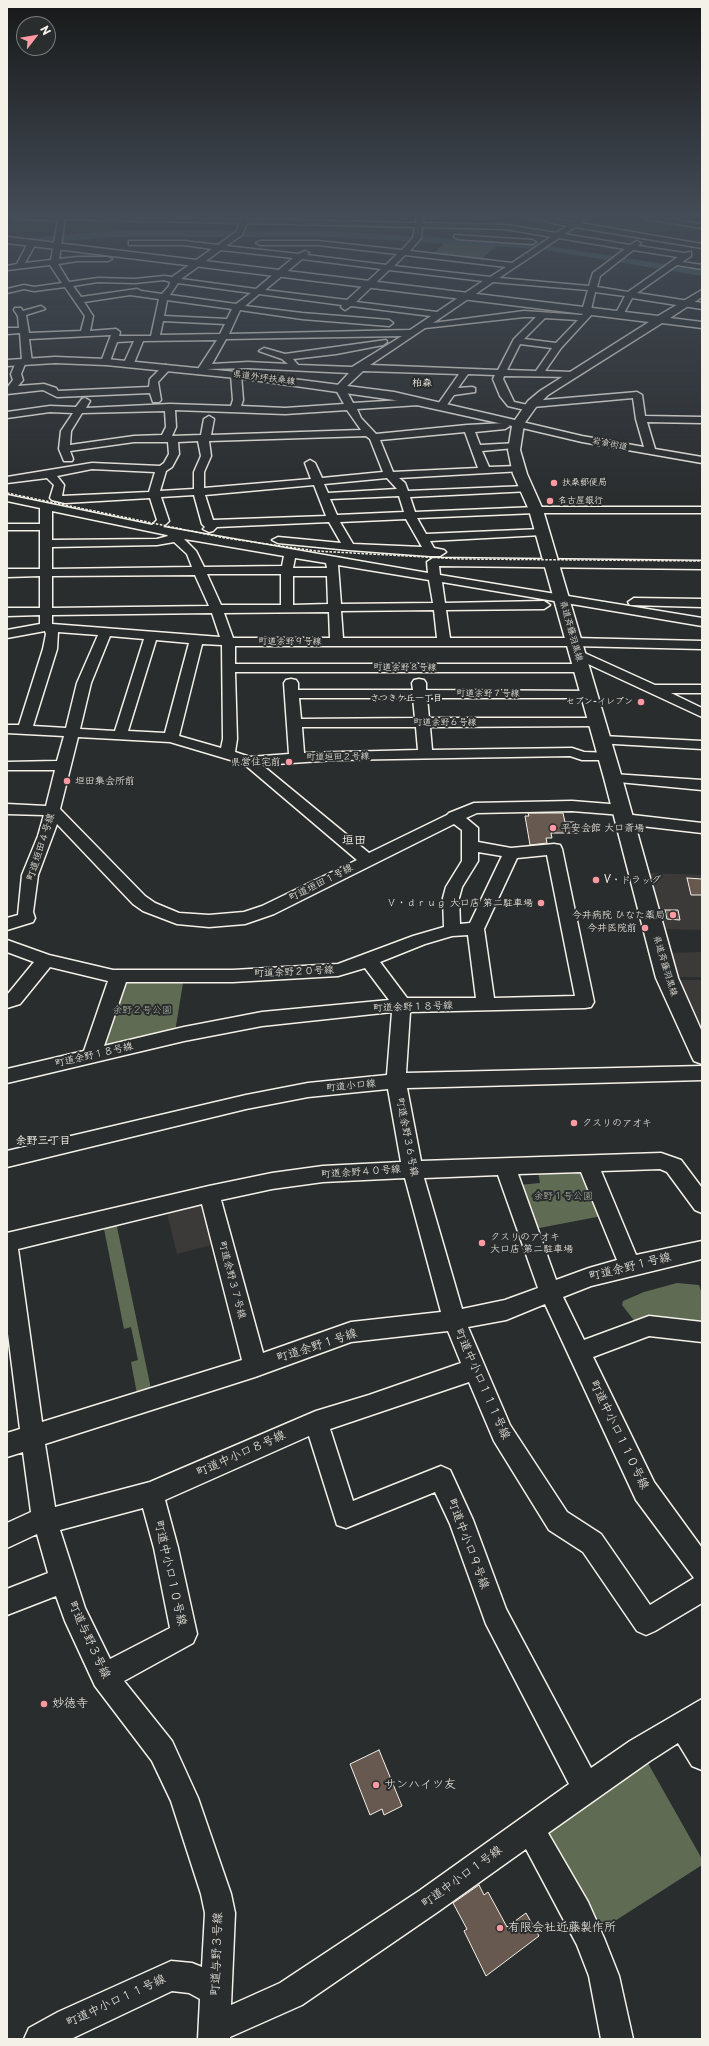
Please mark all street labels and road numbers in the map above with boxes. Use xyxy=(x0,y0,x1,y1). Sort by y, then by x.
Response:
street label: 県道外坪扶桑線 xyxy=(232,369,296,387)
street label: 岩倉街道 xyxy=(591,435,629,453)
street label: 県道斉藤羽黒線 xyxy=(557,599,585,663)
street label: 町道余野９号線 xyxy=(259,637,321,647)
street label: 町道余野８号線 xyxy=(374,663,436,673)
street label: 町道余野７号線 xyxy=(457,689,519,699)
street label: 町道余野６号線 xyxy=(414,718,476,728)
street label: 町道垣田２号線 xyxy=(306,751,370,763)
street label: 町道垣田４号線 xyxy=(24,812,58,882)
street label: 町道垣田１号線 xyxy=(287,862,355,904)
street label: 県道斉藤羽黒線 xyxy=(651,934,679,998)
street label: 町道余野２０号線 xyxy=(254,964,334,980)
street label: 町道余野１８号線 xyxy=(373,1000,453,1014)
street label: 町道余野１８号線 xyxy=(54,1040,134,1070)
street label: 町道小口線 xyxy=(326,1077,376,1095)
street label: 町道余野３６号線 xyxy=(393,1097,421,1177)
street label: 町道余野４０号線 xyxy=(321,1163,401,1181)
street label: 町道余野３７号線 xyxy=(216,1240,248,1320)
street label: 町道余野１号線 xyxy=(588,1250,672,1284)
street label: 町道余野１号線 xyxy=(275,1326,359,1366)
street label: 町道中小口１１１号線 xyxy=(451,1326,513,1442)
street label: 町道中小口１１０号線 xyxy=(586,1378,652,1492)
street label: 町道中小口８号線 xyxy=(194,1428,288,1480)
street label: 町道中小口９号線 xyxy=(444,1497,492,1591)
street label: 町道中小口１０号線 xyxy=(151,1519,189,1627)
street label: 町道与野３号線 xyxy=(65,1599,113,1681)
street label: 町道中小口１号線 xyxy=(419,1843,505,1911)
street label: 町道与野３号線 xyxy=(208,1912,226,1996)
street label: 町道中小口１１号線 xyxy=(64,1972,168,2030)

